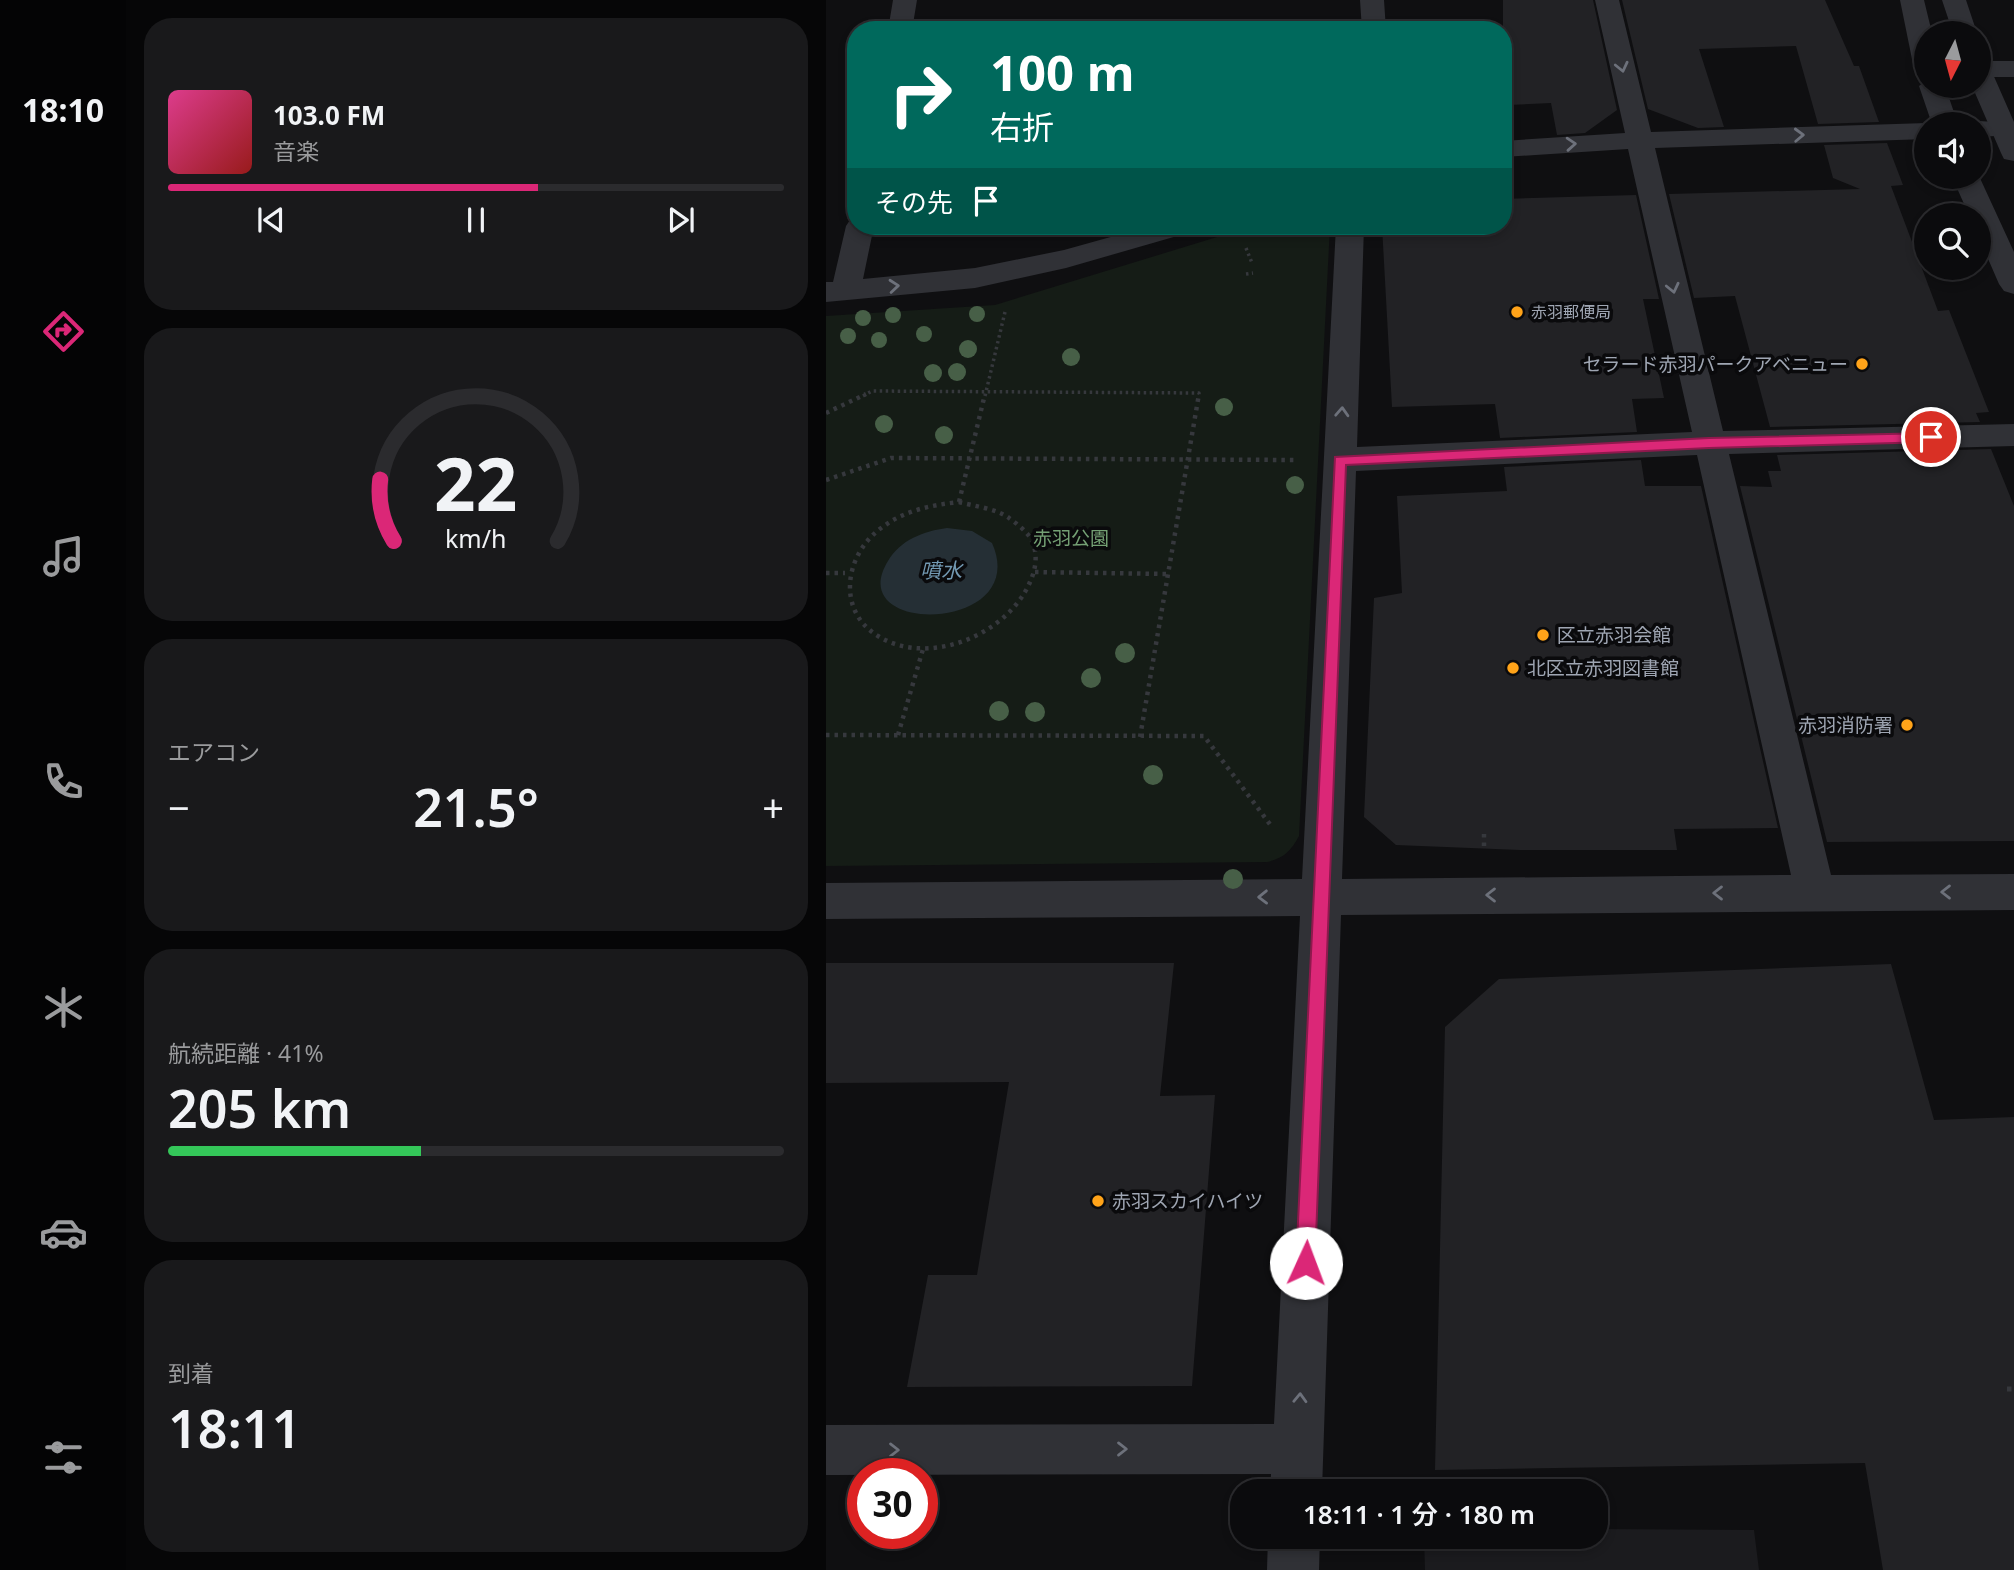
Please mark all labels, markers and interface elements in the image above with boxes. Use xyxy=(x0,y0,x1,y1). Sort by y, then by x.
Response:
north arrow xyxy=(1914,21,1992,98)
map controls xyxy=(1914,21,1991,280)
text: 100 m xyxy=(990,39,1135,105)
icon: right xyxy=(875,49,966,140)
one-way arrow xyxy=(1614,61,1629,73)
text: 18:10 xyxy=(22,88,104,131)
text: 103.0 FM xyxy=(273,97,385,133)
text: 右折 xyxy=(990,105,1054,148)
button: sound xyxy=(1914,112,1991,189)
one-way arrow xyxy=(1794,127,1804,143)
text: 音楽 xyxy=(273,135,319,167)
one-way arrow xyxy=(1566,137,1577,152)
icon: arrive xyxy=(967,182,1005,220)
text: その先 xyxy=(875,184,953,220)
icon: previous xyxy=(252,201,290,239)
icon: pause xyxy=(457,201,495,239)
icon: next xyxy=(662,201,700,239)
button: search xyxy=(1914,203,1991,280)
one-way arrow xyxy=(889,279,900,294)
one-way arrow xyxy=(1665,282,1679,294)
place label: 赤羽郵便局 xyxy=(1531,301,1611,323)
marker: 赤羽郵便局 xyxy=(1509,304,1525,320)
icon: directions xyxy=(39,307,88,356)
place label: セラード赤羽パークアベニュー xyxy=(1582,351,1848,377)
marker: セラード赤羽パークアベニュー xyxy=(1854,356,1870,372)
one-way arrow xyxy=(1334,406,1349,417)
pin xyxy=(1901,407,1961,467)
icon: arrive xyxy=(1912,418,1950,456)
text: 22 xyxy=(434,433,518,532)
text: km/h xyxy=(445,520,507,554)
park label: 赤羽公園 xyxy=(1033,525,1109,551)
icon: music xyxy=(39,532,88,581)
water label: 噴水 xyxy=(920,556,964,584)
place label: 区立赤羽会館 xyxy=(1557,622,1671,648)
marker: 区立赤羽会館 xyxy=(1535,627,1551,643)
place label: 北区立赤羽図書館 xyxy=(1527,655,1679,681)
marker: 北区立赤羽図書館 xyxy=(1505,660,1521,676)
place label: 赤羽消防署 xyxy=(1798,712,1893,738)
marker: 赤羽消防署 xyxy=(1899,717,1915,733)
text: エアコン xyxy=(168,736,260,768)
icon: phone xyxy=(39,757,88,806)
text: 21.5° xyxy=(413,771,539,842)
text: − xyxy=(168,781,190,833)
text: + xyxy=(762,781,784,833)
one-way arrow xyxy=(1940,884,1951,900)
one-way arrow xyxy=(1713,885,1723,901)
one-way arrow xyxy=(1485,887,1496,903)
one-way arrow xyxy=(1258,889,1268,905)
icon: climate xyxy=(39,983,88,1032)
text: 航続距離 · 41% xyxy=(168,1037,324,1069)
text: 205 km xyxy=(168,1072,351,1143)
place label: 赤羽スカイハイツ xyxy=(1112,1188,1263,1214)
marker: 赤羽スカイハイツ xyxy=(1090,1193,1106,1209)
icon: car xyxy=(39,1208,88,1257)
position arrow xyxy=(1269,1226,1343,1300)
text: 到着 xyxy=(168,1357,214,1389)
text: 18:11 xyxy=(168,1392,301,1463)
one-way arrow xyxy=(1292,1393,1307,1404)
icon: filters xyxy=(39,1433,88,1482)
one-way arrow xyxy=(1117,1441,1127,1457)
one-way arrow xyxy=(889,1442,900,1458)
speed limit sign: 30 xyxy=(847,1458,938,1549)
text: 18:11 · 1 分 · 180 m xyxy=(1303,1496,1535,1532)

